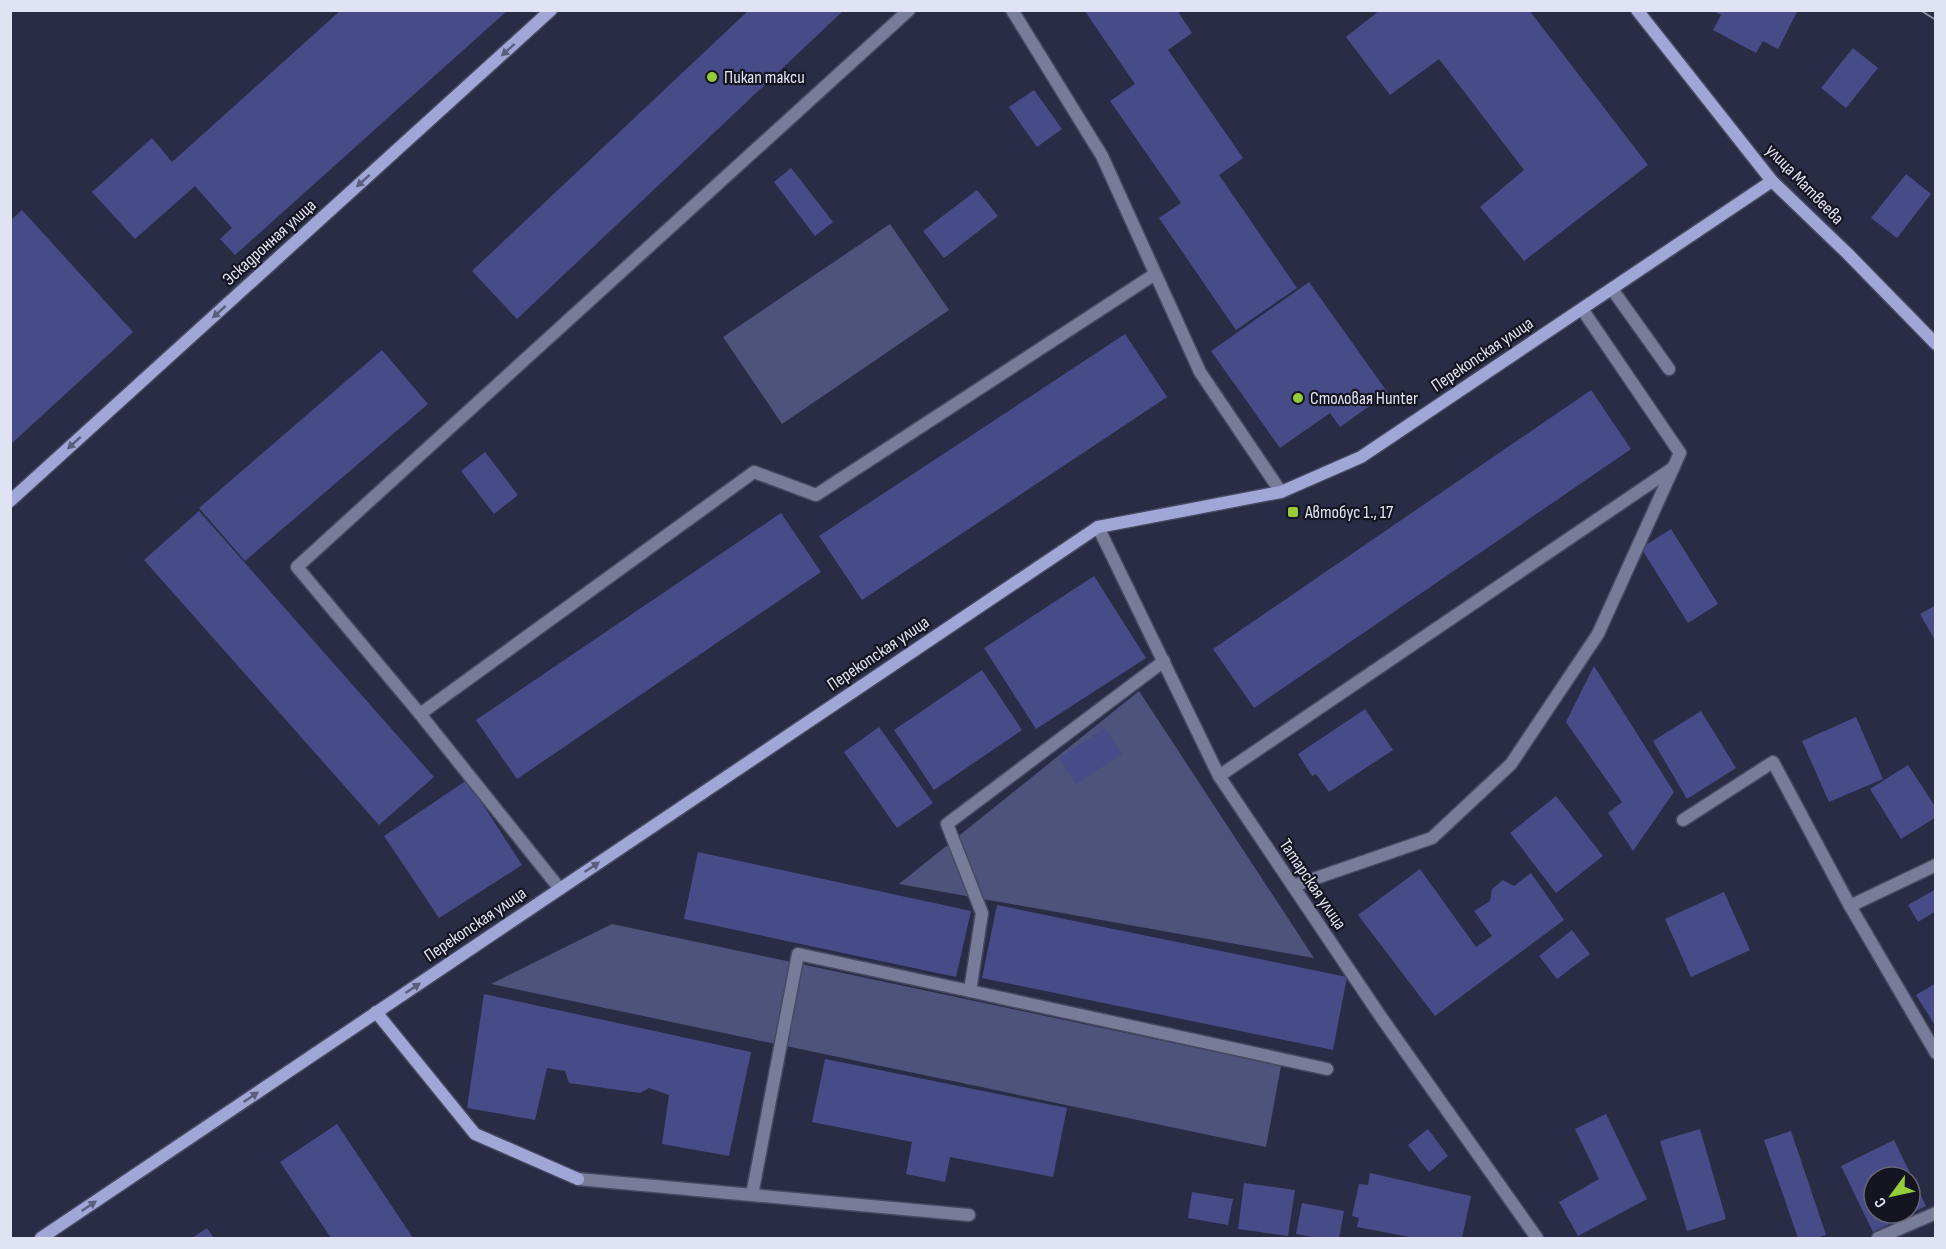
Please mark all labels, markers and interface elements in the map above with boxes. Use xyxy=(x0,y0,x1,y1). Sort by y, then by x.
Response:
one-way arrow xyxy=(500,43,515,57)
place label: Пикап такси xyxy=(724,67,805,88)
marker: Пикап такси xyxy=(705,70,719,84)
street label: улица Матвеева xyxy=(1761,140,1848,229)
one-way arrow xyxy=(356,174,371,187)
street label: Эскадронная улица xyxy=(218,195,320,290)
one-way arrow xyxy=(212,305,227,318)
street label: Перекопская улица xyxy=(1427,312,1537,396)
place label: Столовая Hunter xyxy=(1310,388,1418,409)
marker: Столовая Hunter xyxy=(1291,391,1305,405)
one-way arrow xyxy=(67,436,82,450)
place label: Автобус 1., 17 xyxy=(1304,502,1394,523)
marker: Автобус 1., 17 xyxy=(1286,505,1300,519)
street label: Перекопская улица xyxy=(823,611,933,695)
street label: Татарская улица xyxy=(1275,835,1351,934)
one-way arrow xyxy=(583,861,599,873)
street label: Перекопская улица xyxy=(420,882,530,966)
one-way arrow xyxy=(404,982,420,994)
one-way arrow xyxy=(243,1092,259,1103)
north arrow xyxy=(1862,1165,1922,1225)
text: С xyxy=(1870,1194,1891,1211)
one-way arrow xyxy=(81,1200,97,1212)

